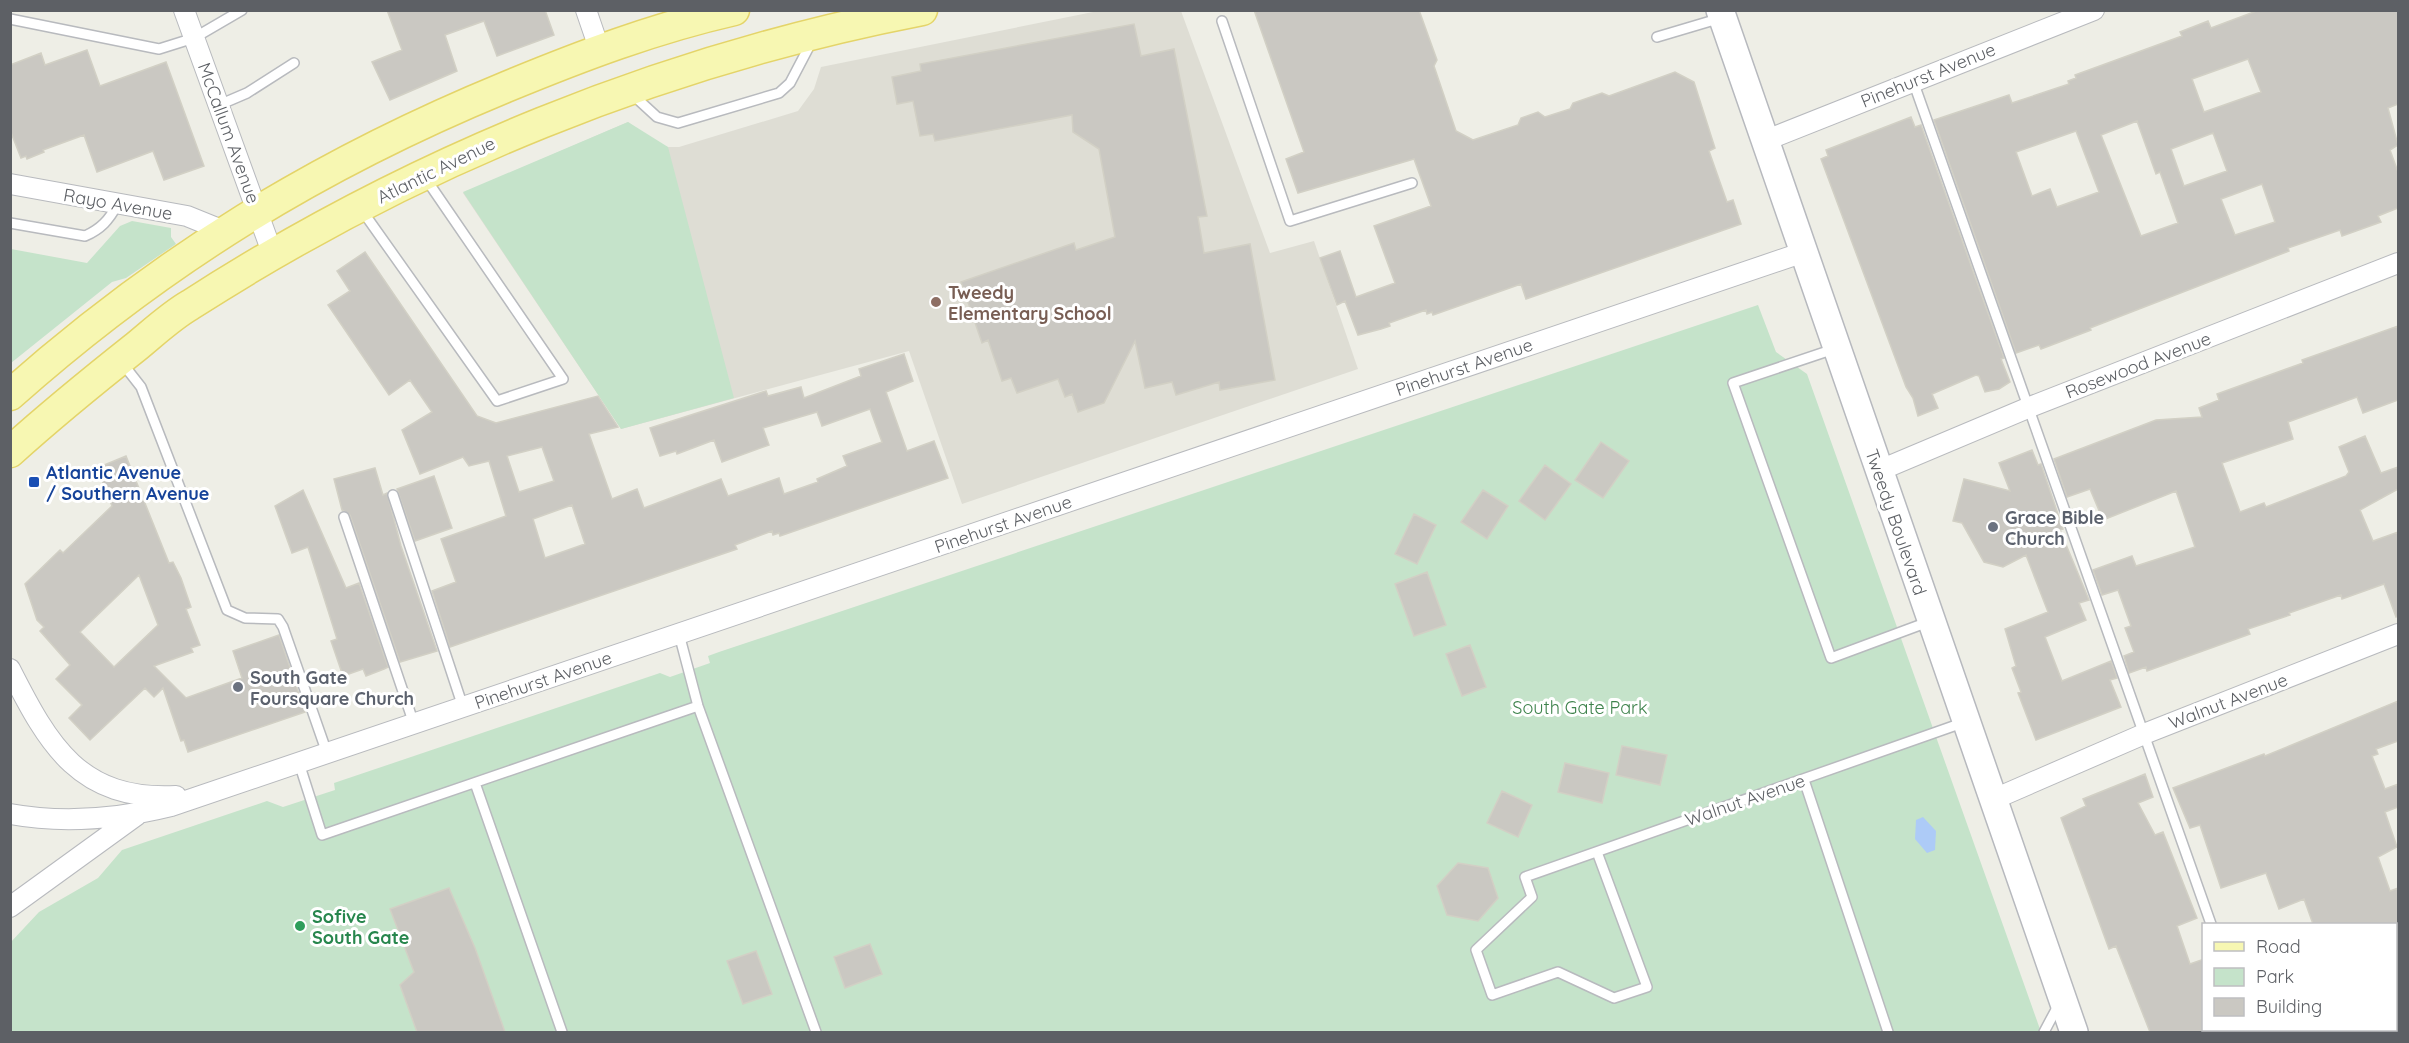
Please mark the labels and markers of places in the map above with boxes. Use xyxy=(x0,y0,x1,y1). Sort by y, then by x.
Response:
place label: Tweedy Elementary School xyxy=(948,281,1112,325)
marker: Tweedy Elementary School xyxy=(929,295,943,309)
place label: Atlantic Avenue / Southern Avenue xyxy=(46,461,209,505)
marker: Atlantic Avenue / Southern Avenue xyxy=(27,475,41,489)
place label: Grace Bible Church xyxy=(2005,506,2104,550)
marker: Grace Bible Church xyxy=(1986,520,2000,534)
place label: South Gate Foursquare Church xyxy=(250,666,414,710)
marker: South Gate Foursquare Church xyxy=(231,680,245,694)
place label: Sofive South Gate xyxy=(312,905,409,949)
marker: Sofive South Gate xyxy=(293,919,307,933)

